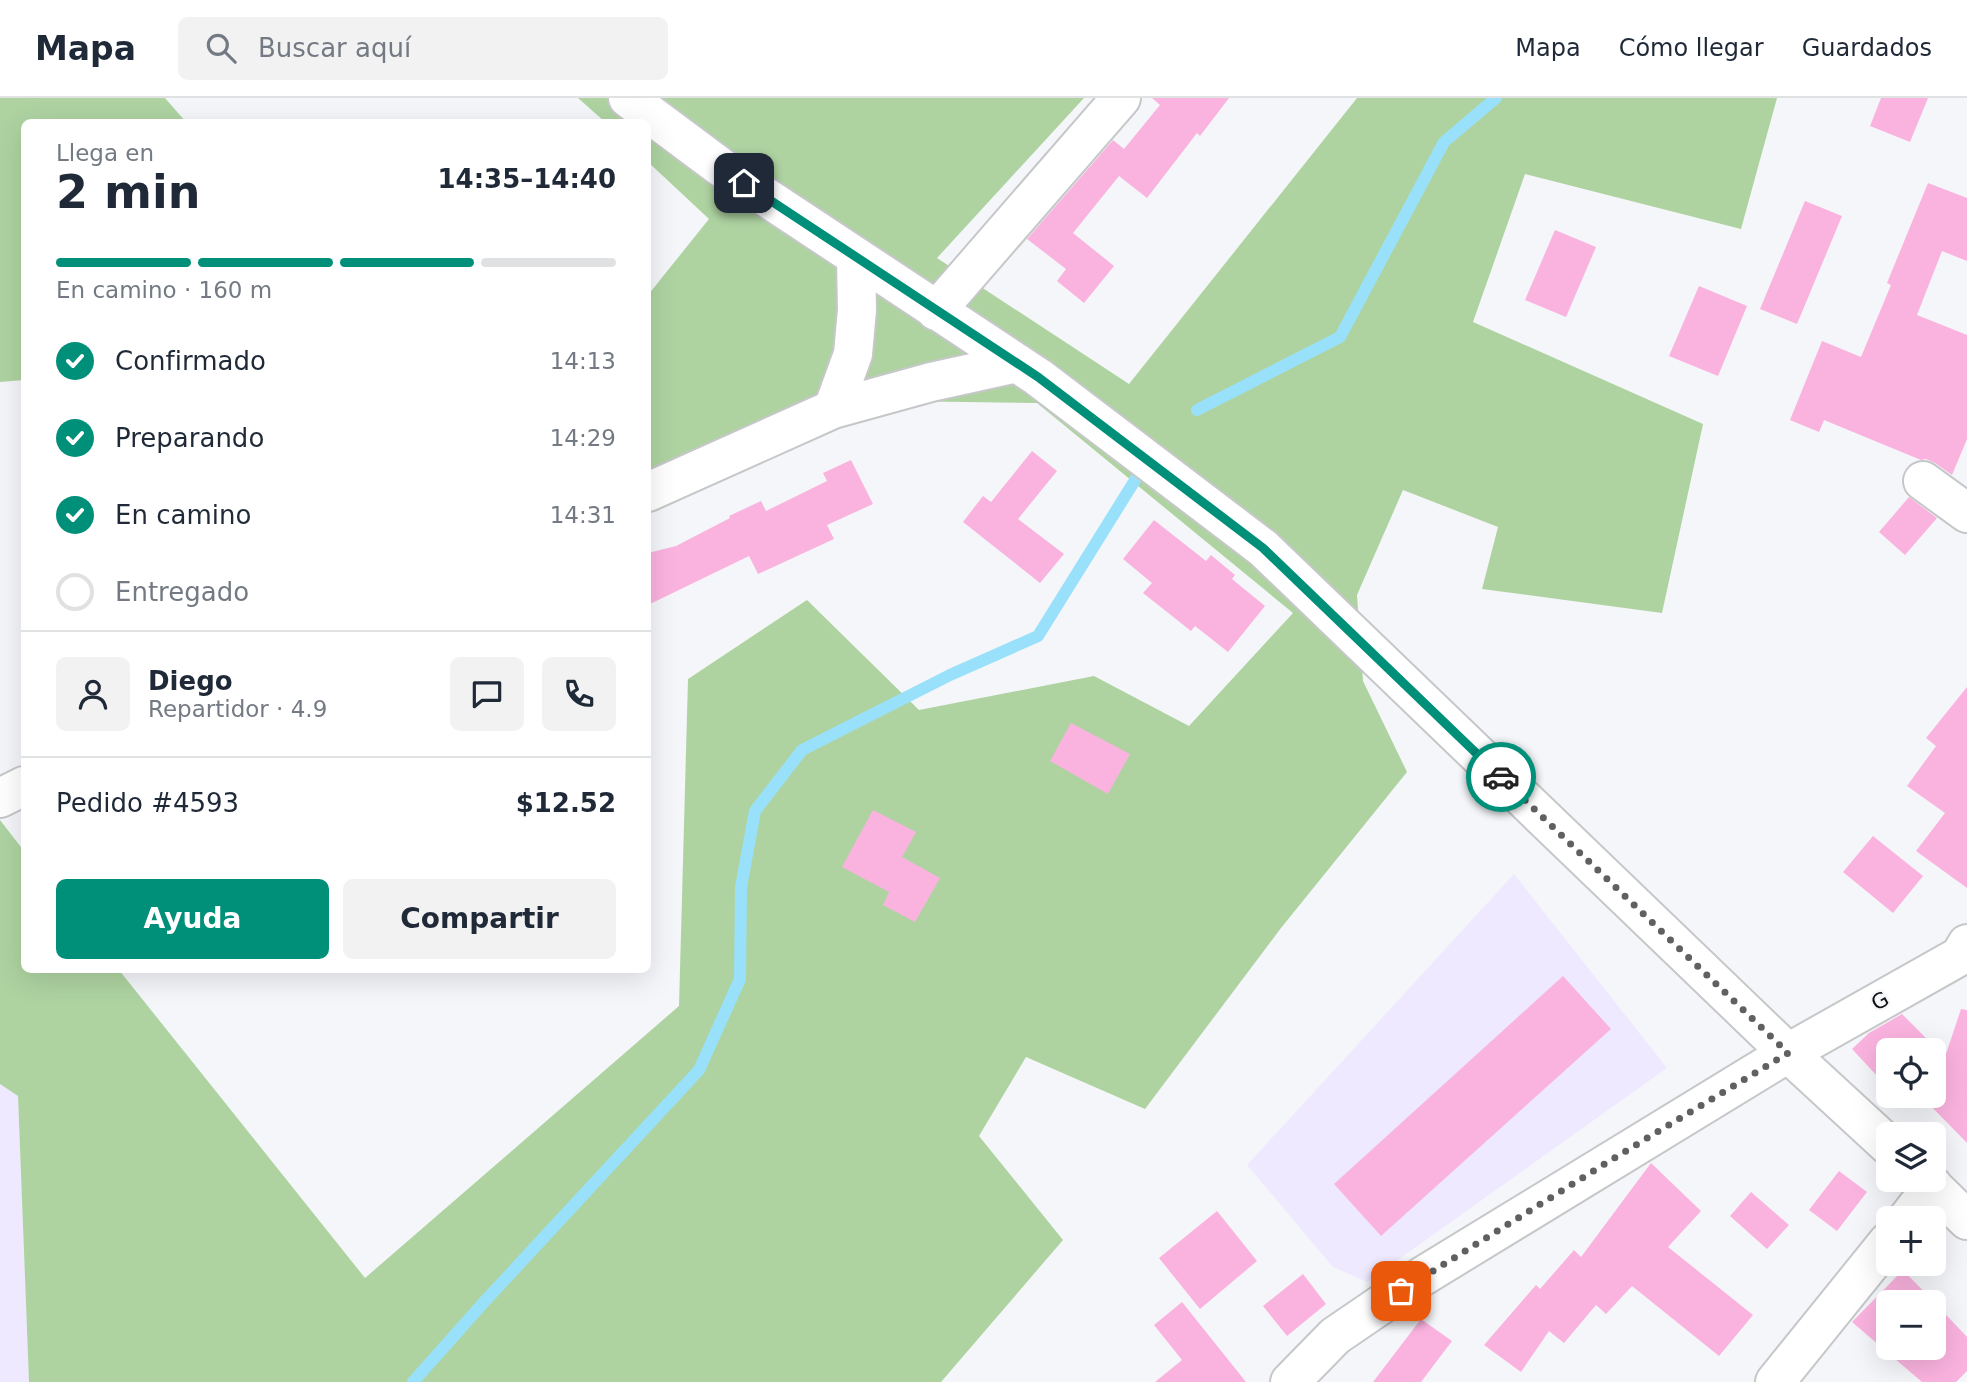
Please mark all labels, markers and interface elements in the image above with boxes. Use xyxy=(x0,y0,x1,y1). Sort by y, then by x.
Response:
search box xyxy=(178,17,668,80)
text: Mapa xyxy=(35,29,136,68)
icon: search xyxy=(202,29,240,67)
text: Buscar aquí xyxy=(258,33,411,63)
text: Mapa xyxy=(1515,34,1581,62)
text: Cómo llegar xyxy=(1619,34,1764,62)
text: Guardados xyxy=(1802,34,1932,62)
text: Llega en xyxy=(56,140,154,166)
pin xyxy=(714,153,774,213)
text: 14:35–14:40 xyxy=(437,164,616,194)
icon: home xyxy=(725,164,763,202)
text: 2 min xyxy=(56,165,200,219)
text: En camino · 160 m xyxy=(56,277,272,303)
icon: check xyxy=(56,342,94,380)
text: Confirmado xyxy=(115,346,266,376)
text: 14:13 xyxy=(550,348,616,374)
icon: check xyxy=(56,419,94,457)
text: Preparando xyxy=(115,423,264,453)
text: 14:29 xyxy=(550,425,616,451)
icon: check xyxy=(56,496,94,534)
text: En camino xyxy=(115,500,251,530)
text: 14:31 xyxy=(550,502,616,528)
text: Entregado xyxy=(115,577,249,607)
button: person xyxy=(56,657,130,731)
button: chat xyxy=(450,657,524,731)
button: phone xyxy=(542,657,616,731)
text: Diego xyxy=(148,666,233,696)
text: Repartidor · 4.9 xyxy=(148,696,327,722)
courier xyxy=(1466,742,1536,812)
icon: car xyxy=(1482,758,1520,796)
text: Pedido #4593 xyxy=(56,788,239,818)
text: $12.52 xyxy=(516,788,616,818)
button: Ayuda xyxy=(56,879,329,959)
button: Compartir xyxy=(343,879,616,959)
street label: G xyxy=(1867,987,1893,1015)
map controls xyxy=(1876,1038,1946,1360)
button: locate xyxy=(1876,1038,1946,1108)
button: layers xyxy=(1876,1122,1946,1192)
button: + xyxy=(1876,1206,1946,1276)
pin xyxy=(1371,1261,1431,1321)
icon: bag xyxy=(1382,1272,1420,1310)
button: − xyxy=(1876,1290,1946,1360)

